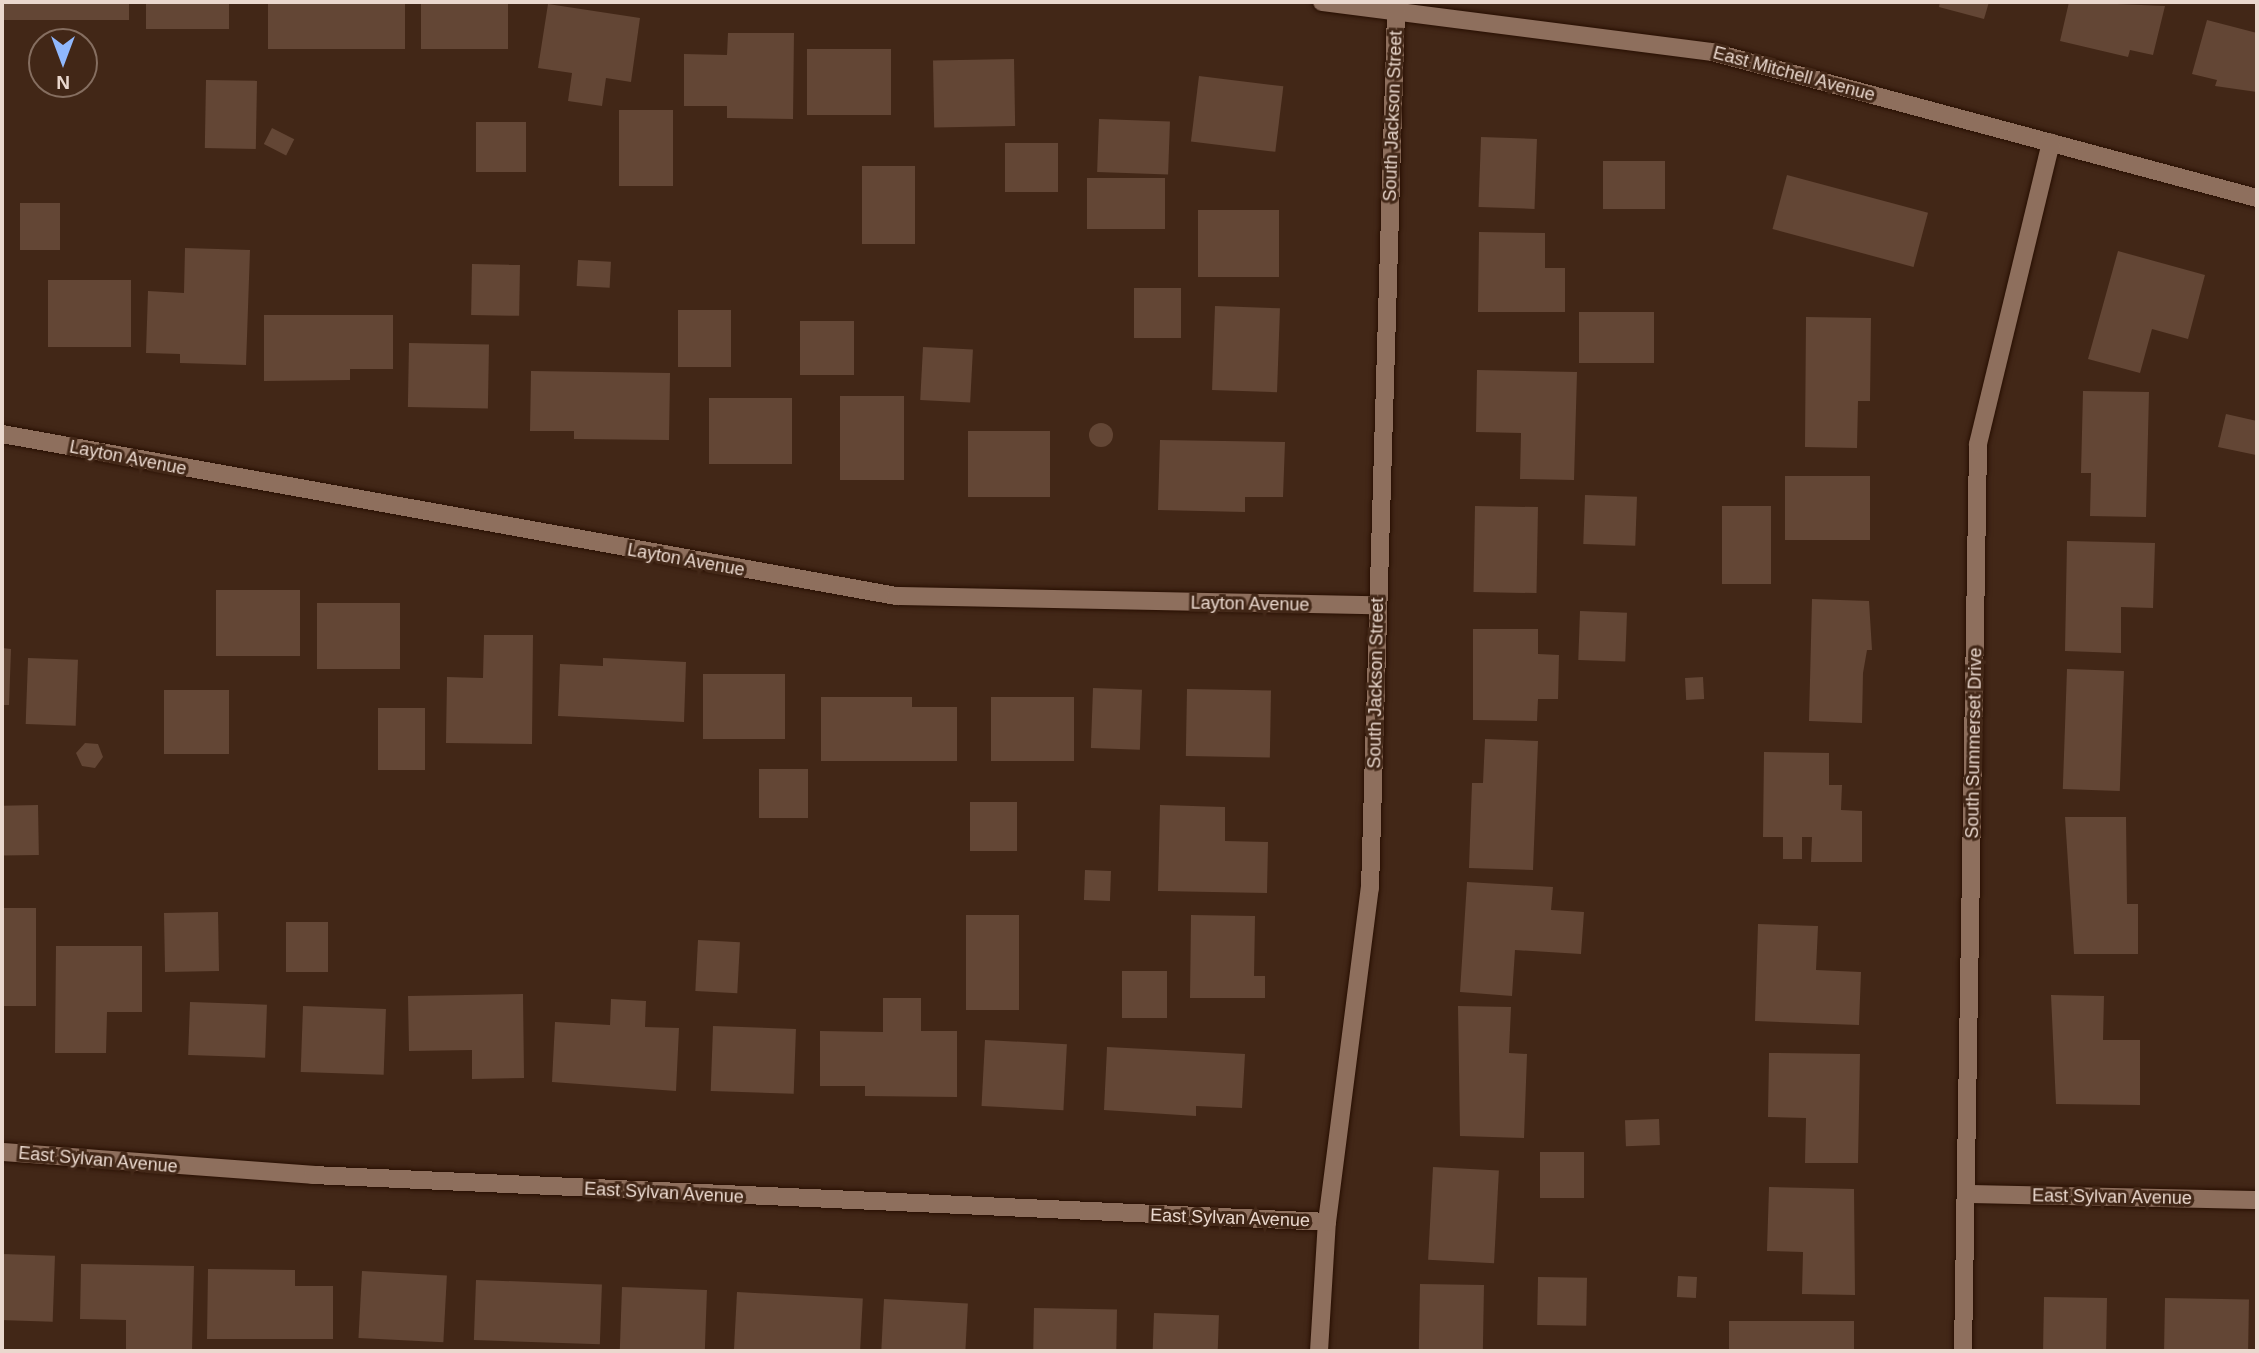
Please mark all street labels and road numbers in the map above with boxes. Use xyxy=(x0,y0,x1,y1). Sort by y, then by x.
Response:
street label: South Jackson Street xyxy=(1379,30,1407,202)
street label: East Mitchell Avenue xyxy=(1710,42,1878,106)
street label: Layton Avenue xyxy=(67,436,189,480)
street label: Layton Avenue xyxy=(625,539,747,581)
street label: Layton Avenue xyxy=(1190,592,1310,616)
street label: South Jackson Street xyxy=(1364,597,1388,769)
street label: South Summerset Drive xyxy=(1962,647,1986,839)
street label: East Sylvan Avenue xyxy=(17,1142,179,1178)
street label: East Sylvan Avenue xyxy=(583,1178,745,1208)
street label: East Sylvan Avenue xyxy=(2031,1185,2193,1209)
street label: East Sylvan Avenue xyxy=(1149,1204,1311,1232)

